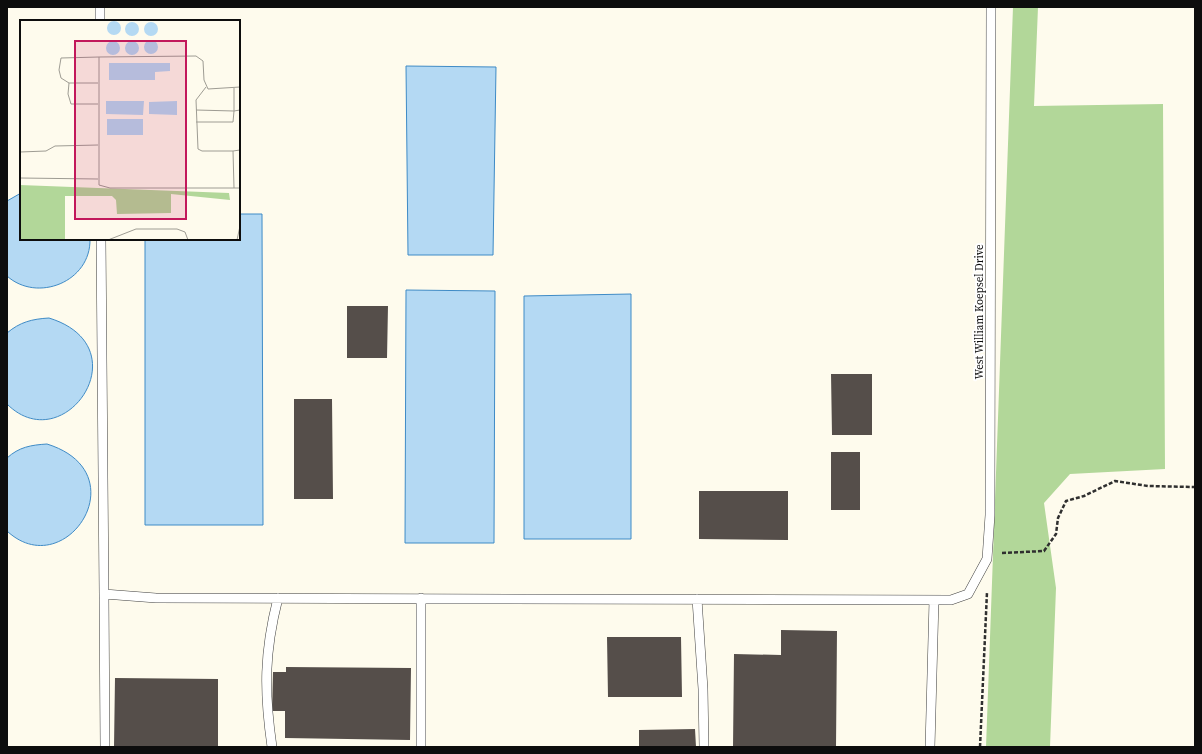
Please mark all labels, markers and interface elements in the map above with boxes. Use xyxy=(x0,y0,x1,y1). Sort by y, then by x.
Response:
inset map xyxy=(20,20,240,240)
street label: West William Koepsel Drive xyxy=(972,244,987,380)

